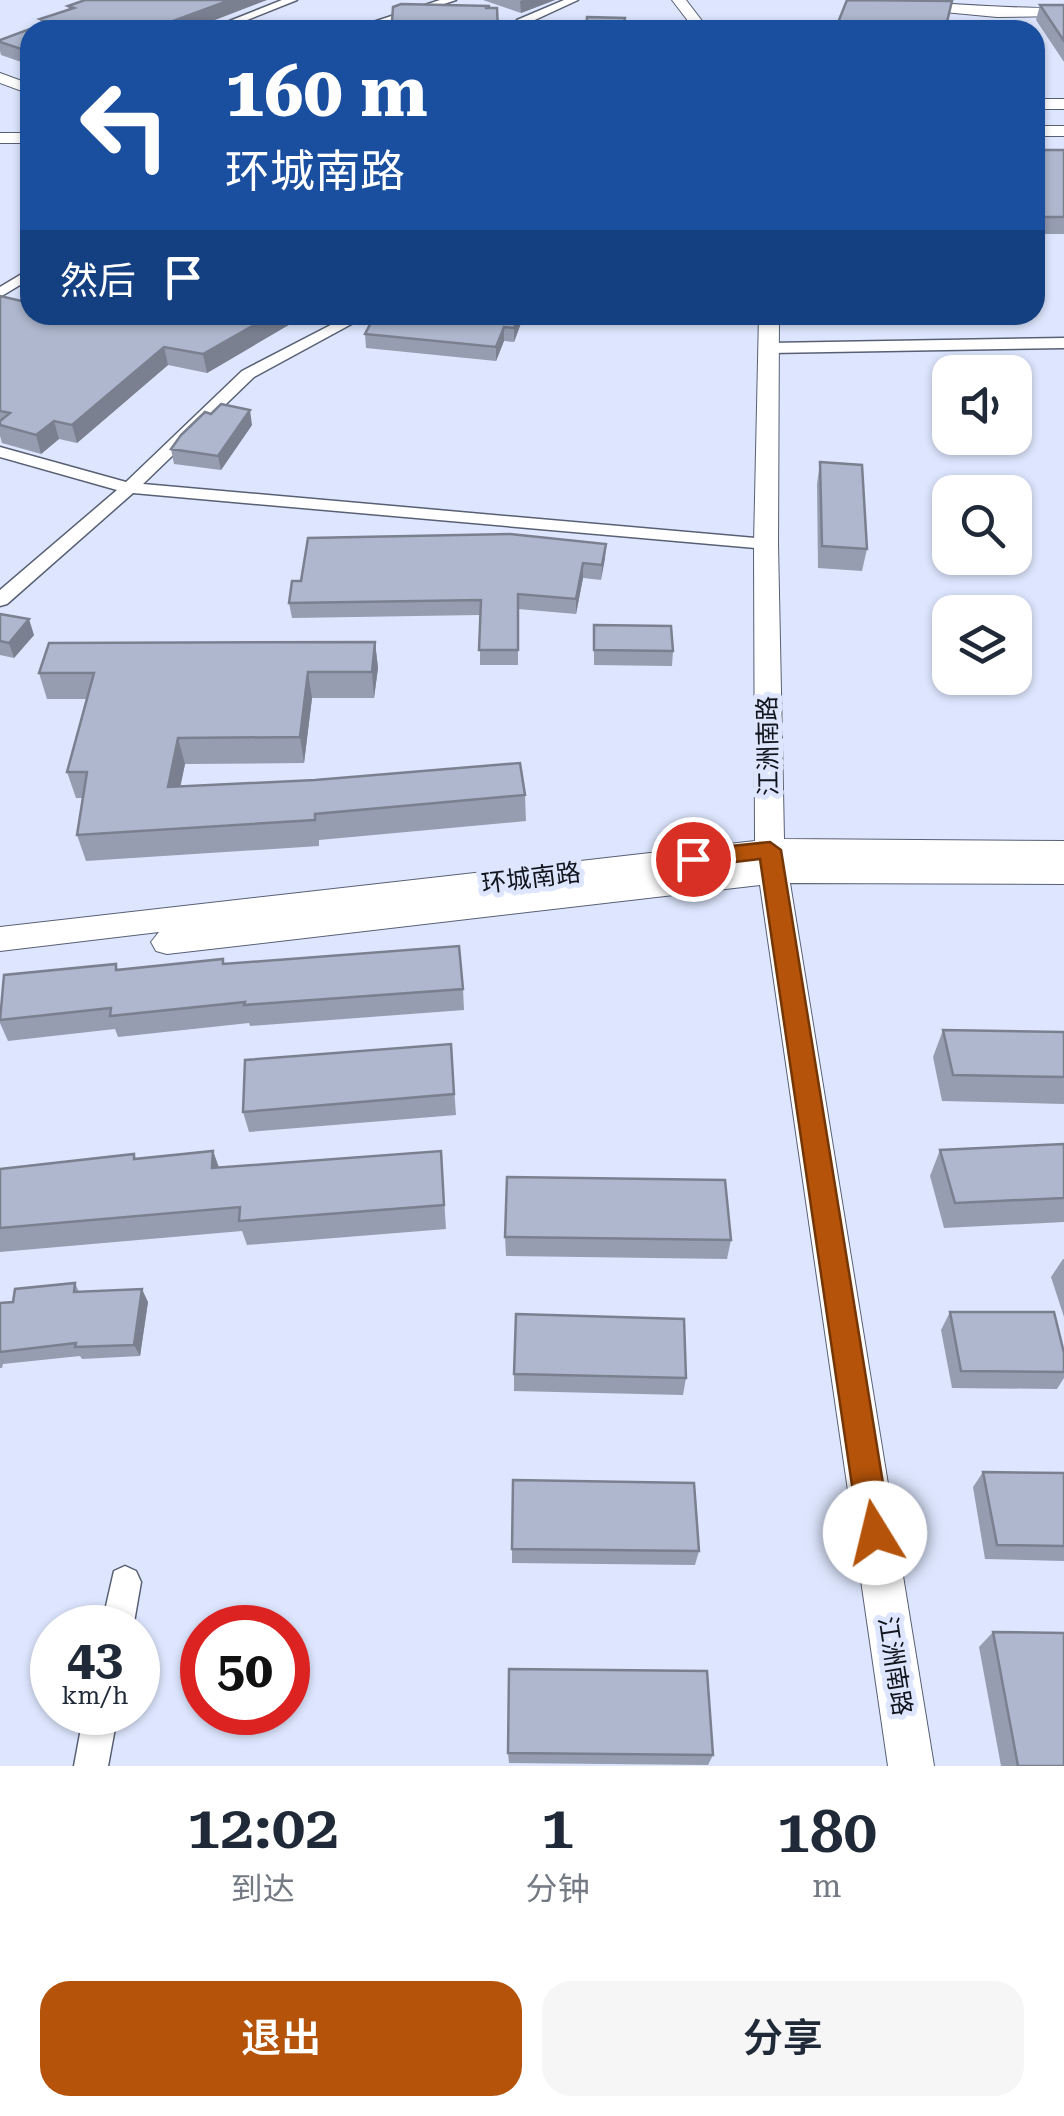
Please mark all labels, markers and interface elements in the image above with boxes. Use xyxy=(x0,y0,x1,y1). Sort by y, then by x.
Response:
text: 160 m xyxy=(225,51,428,133)
icon: left xyxy=(60,60,190,190)
text: 环城南路 xyxy=(225,145,405,198)
icon: arrive xyxy=(156,250,211,305)
text: 然后 xyxy=(60,259,136,303)
map controls xyxy=(932,355,1032,695)
button: sound xyxy=(932,355,1032,455)
button: search xyxy=(932,475,1032,575)
button: layers xyxy=(932,595,1032,695)
street label: 江洲南路 xyxy=(753,696,783,796)
pin xyxy=(651,817,736,902)
icon: arrive xyxy=(666,832,721,887)
street label: 环城南路 xyxy=(480,858,582,898)
position arrow xyxy=(823,1481,927,1585)
speed limit sign: 50 xyxy=(180,1605,310,1735)
street label: 江洲南路 xyxy=(873,1614,917,1718)
text: 43 xyxy=(67,1629,123,1687)
text: km/h xyxy=(62,1681,128,1710)
text: 12:02 xyxy=(187,1792,339,1863)
text: 1 xyxy=(541,1792,574,1863)
text: 180 xyxy=(776,1796,877,1867)
text: m xyxy=(812,1867,841,1905)
text: 到达 xyxy=(231,1870,295,1908)
text: 分钟 xyxy=(526,1870,590,1908)
button: 退出 xyxy=(40,1981,522,2096)
button: 分享 xyxy=(542,1981,1024,2096)

